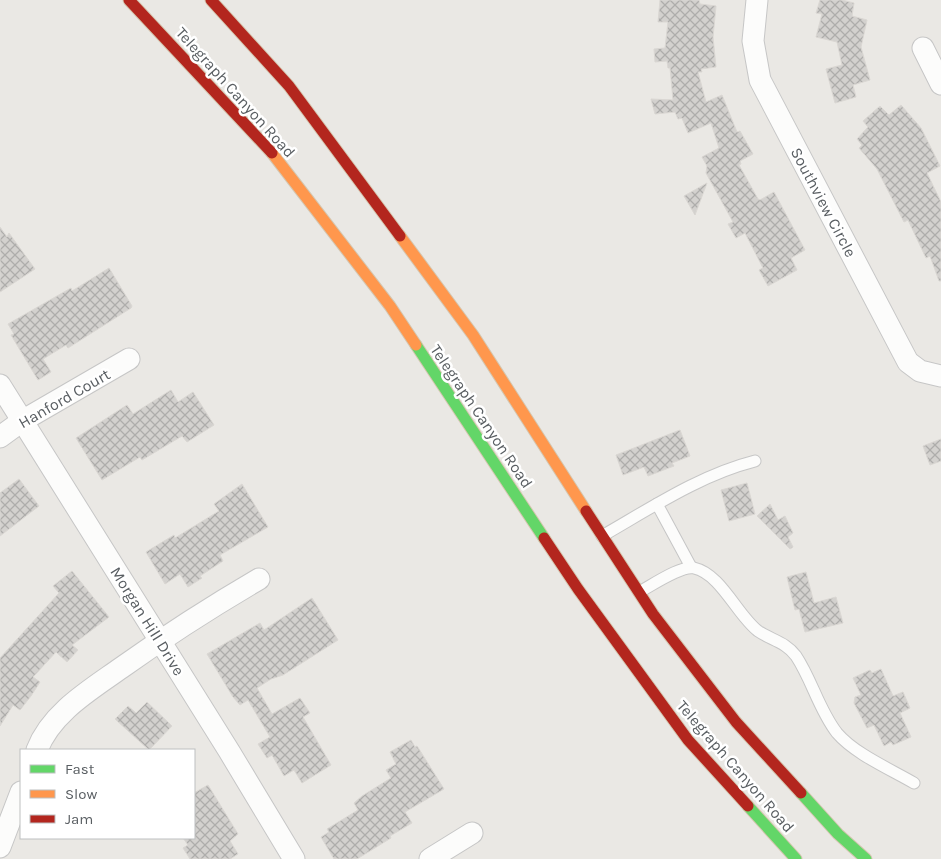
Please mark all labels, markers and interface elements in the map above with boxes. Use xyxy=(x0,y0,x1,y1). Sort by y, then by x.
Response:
street label: Telegraph Canyon Road xyxy=(172,23,299,161)
street label: Southview Circle xyxy=(787,144,860,260)
street label: Telegraph Canyon Road xyxy=(426,341,537,492)
street label: Hanford Court xyxy=(15,365,113,432)
street label: Morgan Hill Drive xyxy=(106,563,189,679)
street label: Telegraph Canyon Road xyxy=(673,696,798,836)
legend xyxy=(20,749,195,839)
text: Fast xyxy=(65,760,95,778)
text: Slow xyxy=(65,785,97,803)
text: Jam xyxy=(65,810,93,828)

